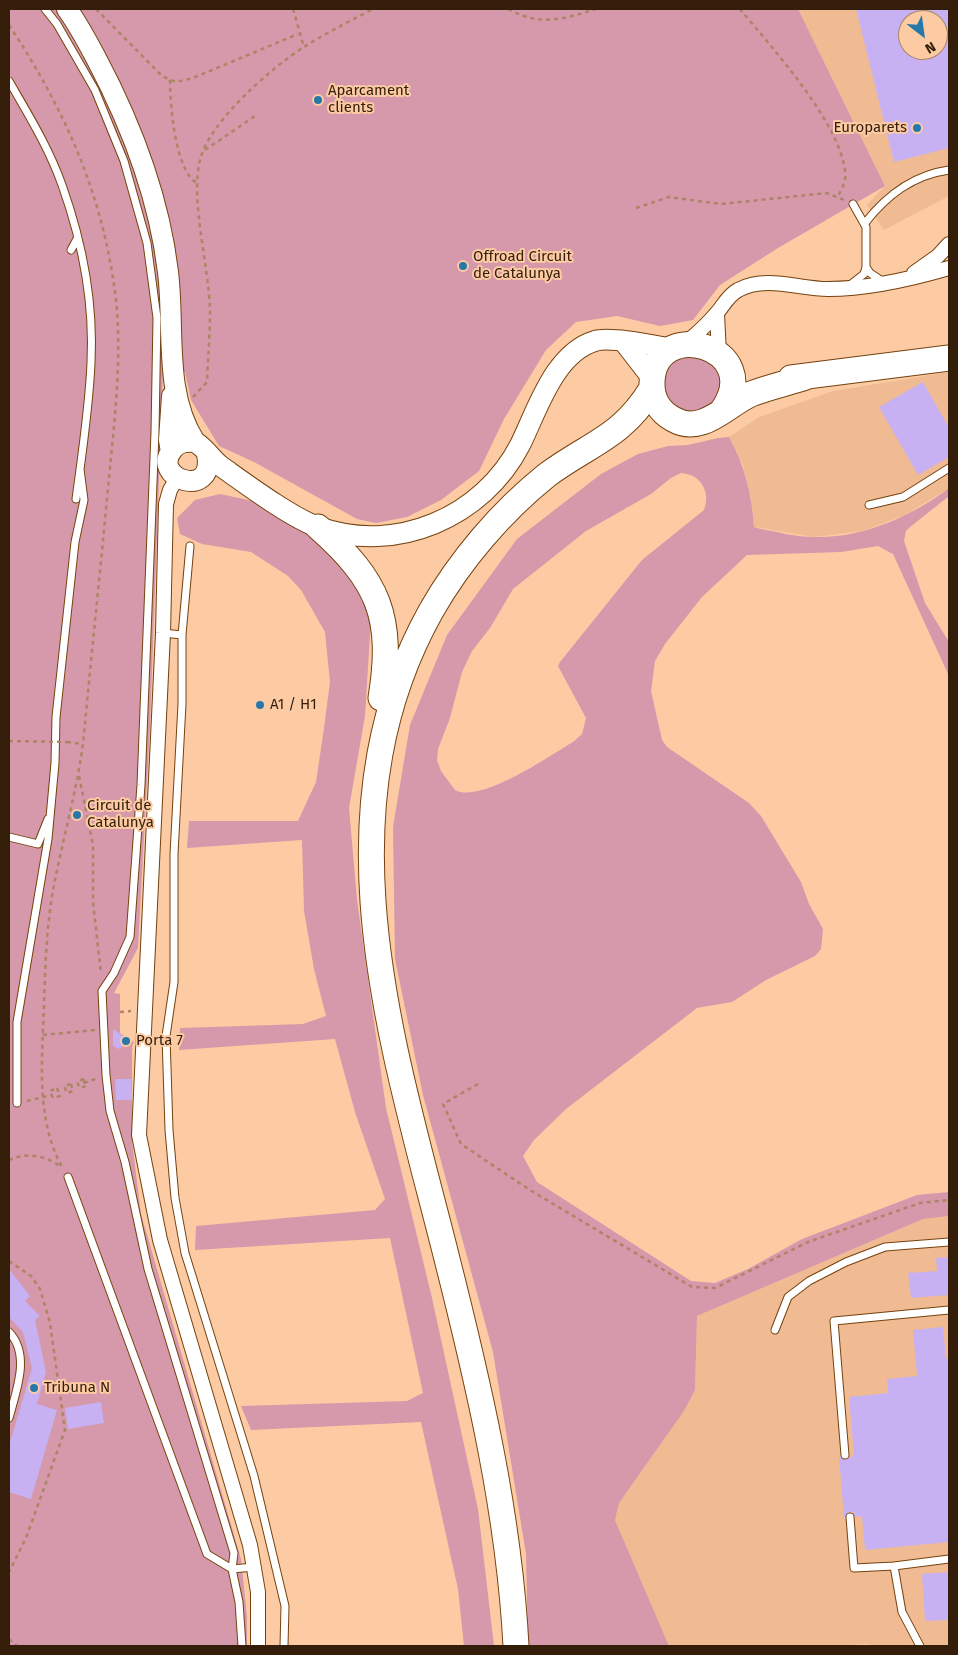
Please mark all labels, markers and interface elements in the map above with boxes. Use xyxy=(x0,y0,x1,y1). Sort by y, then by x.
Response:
north arrow xyxy=(898,10,948,60)
text: N xyxy=(922,38,939,57)
place label: Aparcament clients xyxy=(328,82,409,117)
marker: Aparcament clients xyxy=(312,94,324,106)
place label: Europarets xyxy=(834,119,907,137)
marker: Europarets xyxy=(911,122,923,134)
place label: Offroad Circuit de Catalunya xyxy=(473,248,572,283)
marker: Offroad Circuit de Catalunya xyxy=(457,260,469,272)
place label: A1 / H1 xyxy=(270,696,317,714)
marker: A1 / H1 xyxy=(254,699,266,711)
place label: Circuit de Catalunya xyxy=(87,797,154,832)
marker: Circuit de Catalunya xyxy=(71,809,83,821)
place label: Porta 7 xyxy=(136,1032,183,1050)
marker: Porta 7 xyxy=(120,1035,132,1047)
place label: Tribuna N xyxy=(44,1379,110,1397)
marker: Tribuna N xyxy=(28,1382,40,1394)

